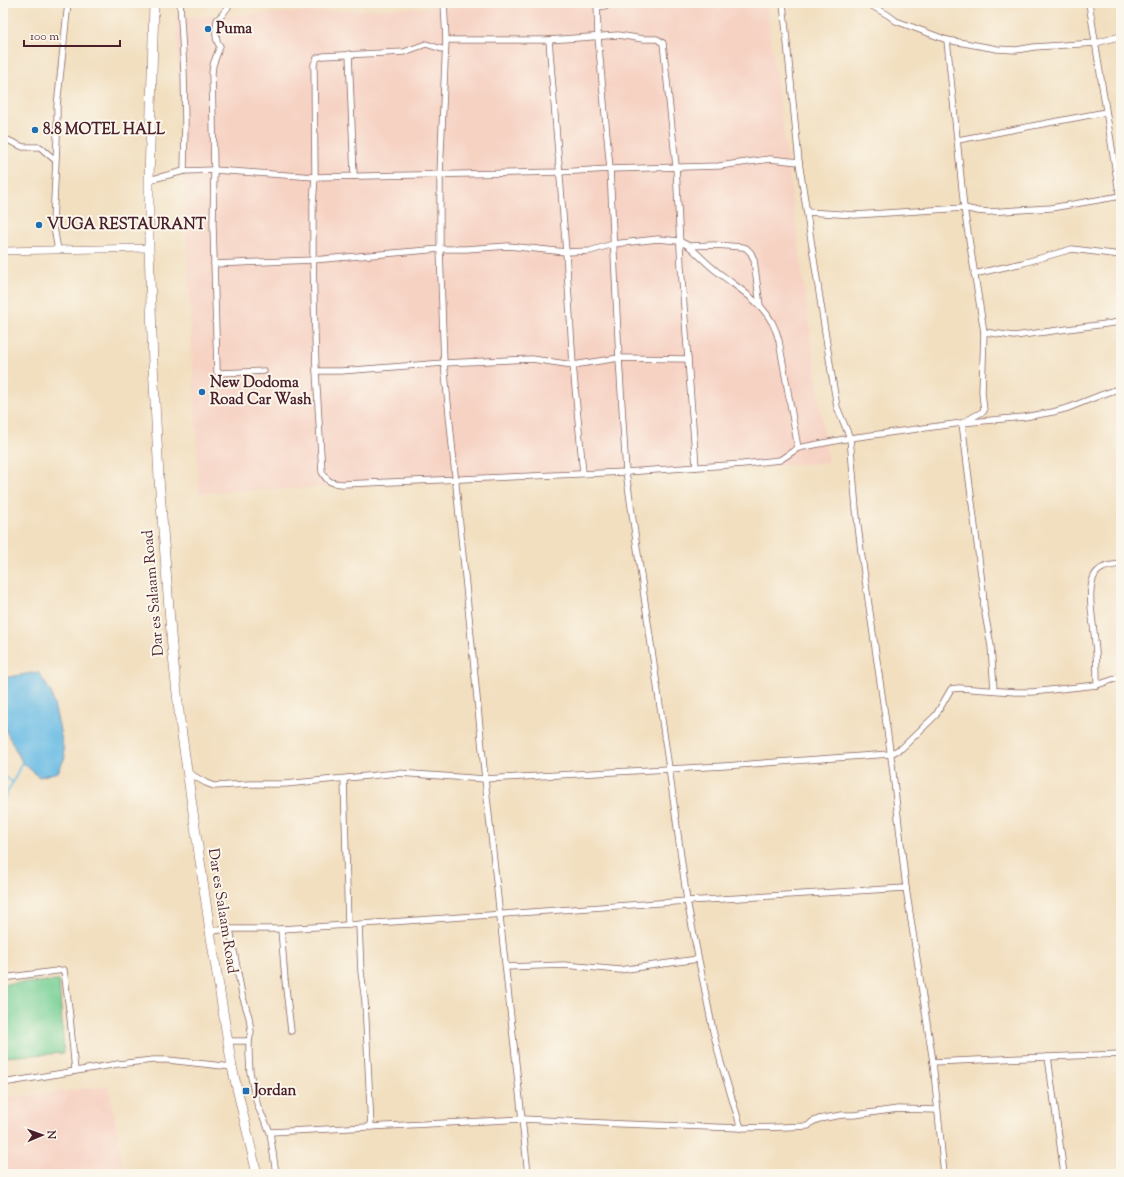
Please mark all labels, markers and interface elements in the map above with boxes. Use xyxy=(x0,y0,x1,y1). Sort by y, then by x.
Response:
place label: Puma xyxy=(216,19,252,40)
scale bar xyxy=(24,22,120,48)
marker: Puma xyxy=(203,24,213,34)
text: 100 m xyxy=(30,28,59,46)
place label: 8.8 MOTEL HALL xyxy=(43,120,166,141)
marker: 8.8 MOTEL HALL xyxy=(30,125,40,135)
place label: VUGA RESTAURANT xyxy=(47,215,206,236)
marker: VUGA RESTAURANT xyxy=(34,220,44,230)
place label: New Dodoma Road Car Wash xyxy=(210,373,312,411)
marker: New Dodoma Road Car Wash xyxy=(197,387,207,397)
street label: Dar es Salaam Road xyxy=(138,528,170,657)
street label: Dar es Salaam Road xyxy=(202,847,242,976)
place label: Jordan xyxy=(253,1081,297,1102)
marker: Jordan xyxy=(241,1086,251,1096)
north arrow xyxy=(22,1115,62,1155)
text: N xyxy=(43,1129,59,1140)

